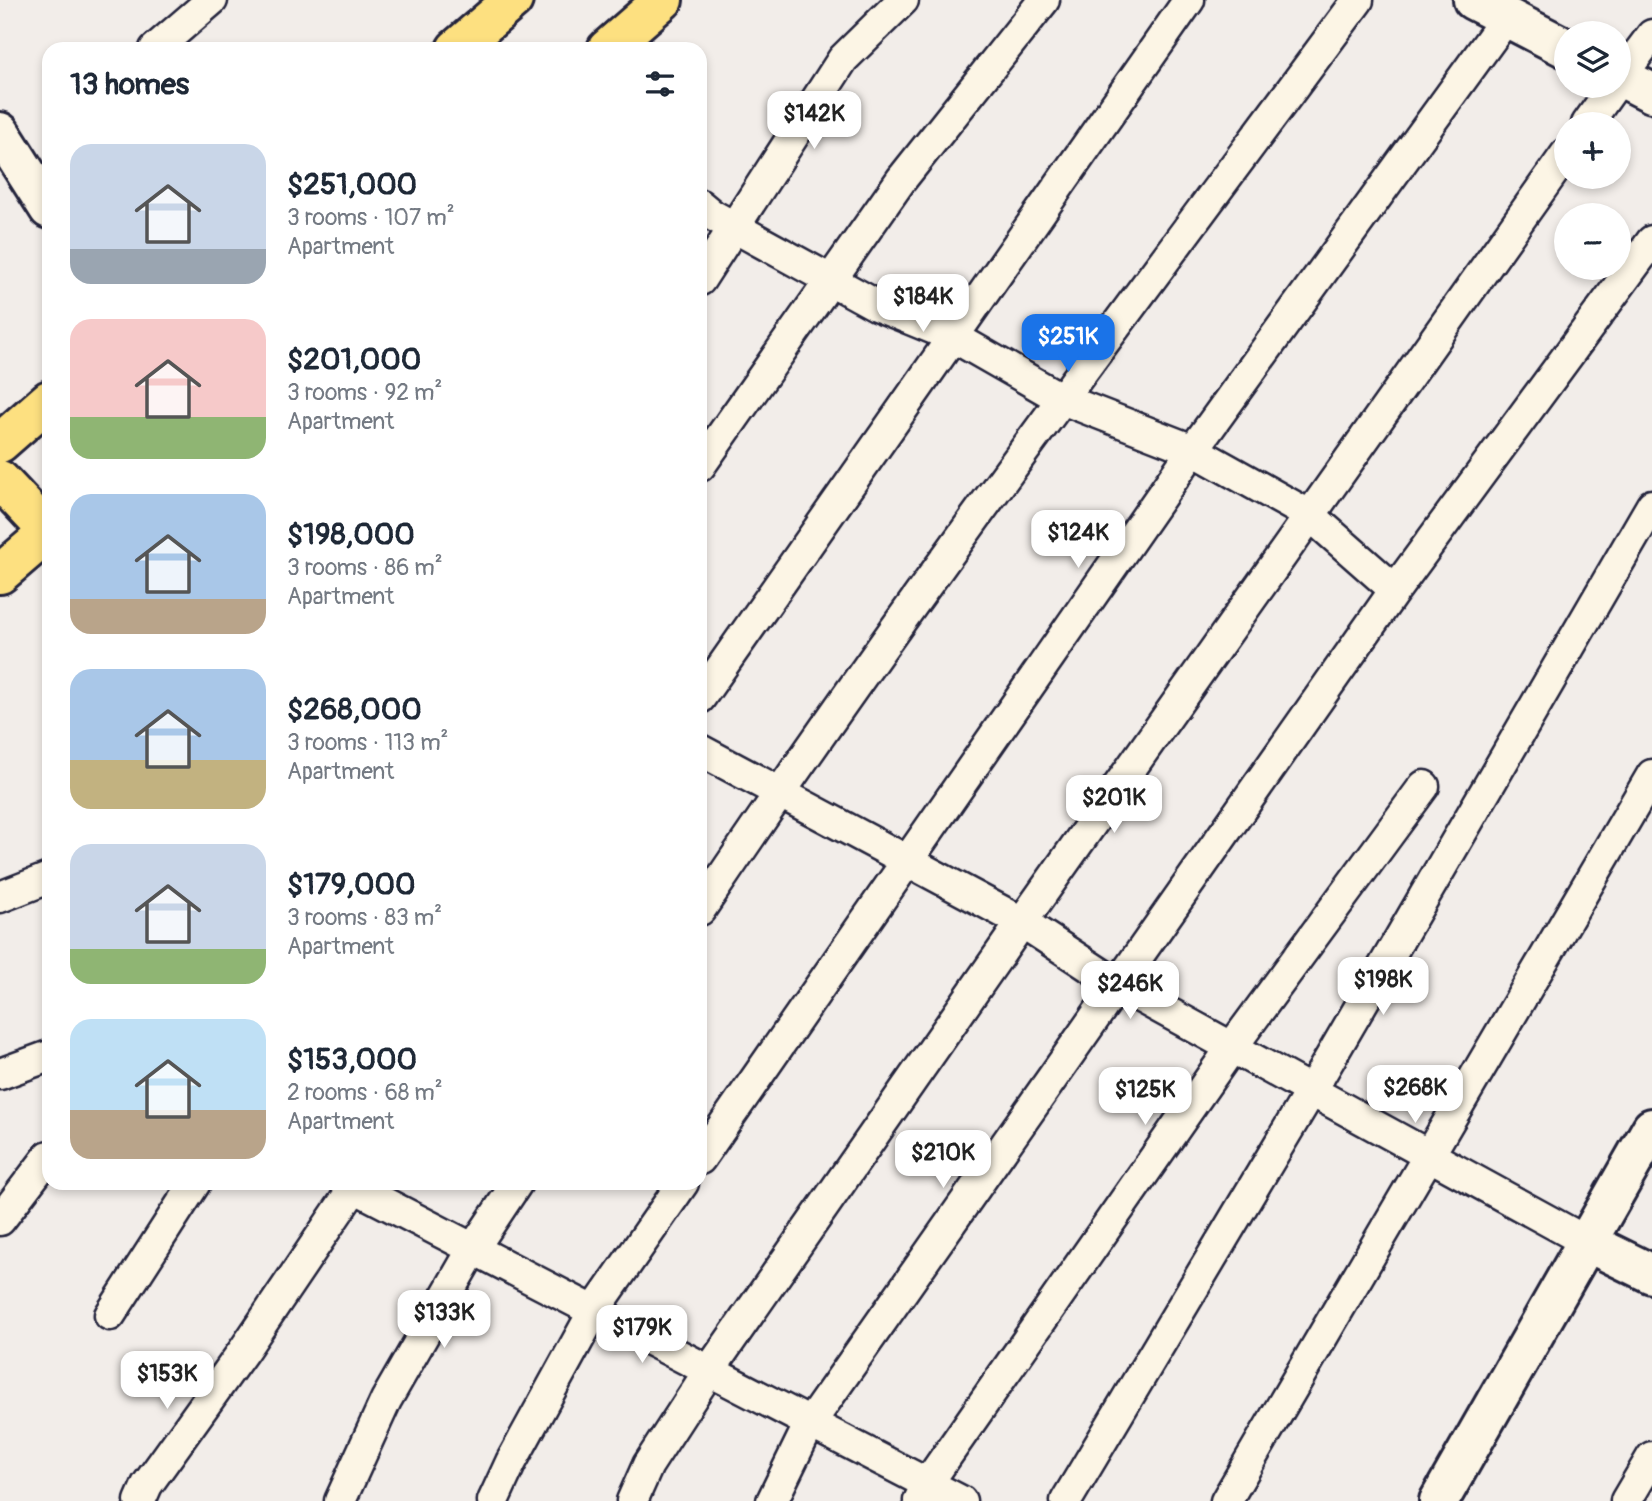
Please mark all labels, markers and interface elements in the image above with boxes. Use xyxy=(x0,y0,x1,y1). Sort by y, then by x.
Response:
map controls xyxy=(1554,21,1631,280)
button: layers xyxy=(1554,21,1631,98)
icon: filters xyxy=(641,65,679,103)
text: 13 homes xyxy=(70,66,189,103)
pin: $142K xyxy=(765,92,863,151)
text: $142K xyxy=(783,99,845,128)
button: + xyxy=(1554,112,1631,189)
text: $251,000 xyxy=(287,166,417,203)
icon: home xyxy=(126,172,210,256)
text: 3 rooms · 107 m² xyxy=(287,203,455,232)
button: − xyxy=(1554,203,1631,280)
text: Apartment xyxy=(287,232,394,261)
pin: $184K xyxy=(874,274,972,334)
text: $184K xyxy=(893,282,953,311)
pin: $251K xyxy=(1019,314,1117,374)
text: $251K xyxy=(1038,322,1098,351)
text: $201,000 xyxy=(287,341,421,378)
icon: home xyxy=(126,347,210,431)
text: 3 rooms · 92 m² xyxy=(287,378,442,407)
text: Apartment xyxy=(287,407,394,436)
pin: $124K xyxy=(1029,510,1127,570)
text: $198,000 xyxy=(287,516,415,553)
text: $124K xyxy=(1047,518,1109,547)
icon: home xyxy=(126,522,210,606)
text: 3 rooms · 86 m² xyxy=(287,553,443,582)
text: Apartment xyxy=(287,582,394,611)
text: $268,000 xyxy=(287,691,422,728)
icon: home xyxy=(126,697,210,781)
text: 3 rooms · 113 m² xyxy=(287,728,448,757)
text: Apartment xyxy=(287,757,394,786)
pin: $201K xyxy=(1065,776,1163,835)
text: $201K xyxy=(1082,783,1146,812)
text: $179,000 xyxy=(287,866,415,903)
icon: home xyxy=(126,872,210,956)
text: 3 rooms · 83 m² xyxy=(287,903,442,932)
text: Apartment xyxy=(287,932,394,961)
pin: $198K xyxy=(1334,958,1432,1017)
pin: $246K xyxy=(1081,962,1179,1021)
text: $198K xyxy=(1354,965,1412,994)
text: $246K xyxy=(1097,969,1163,998)
text: $153,000 xyxy=(287,1041,417,1078)
icon: home xyxy=(126,1047,210,1131)
pin: $268K xyxy=(1366,1066,1464,1125)
pin: $125K xyxy=(1096,1068,1194,1127)
text: $268K xyxy=(1383,1073,1447,1102)
text: $125K xyxy=(1115,1075,1175,1104)
text: 2 rooms · 68 m² xyxy=(287,1078,443,1107)
text: Apartment xyxy=(287,1107,394,1136)
pin: $210K xyxy=(894,1130,992,1190)
text: $210K xyxy=(911,1138,975,1167)
pin: $133K xyxy=(395,1290,493,1350)
text: $133K xyxy=(414,1298,475,1327)
pin: $179K xyxy=(593,1306,691,1365)
text: $179K xyxy=(612,1313,672,1342)
pin: $153K xyxy=(118,1352,216,1411)
text: $153K xyxy=(137,1359,197,1388)

